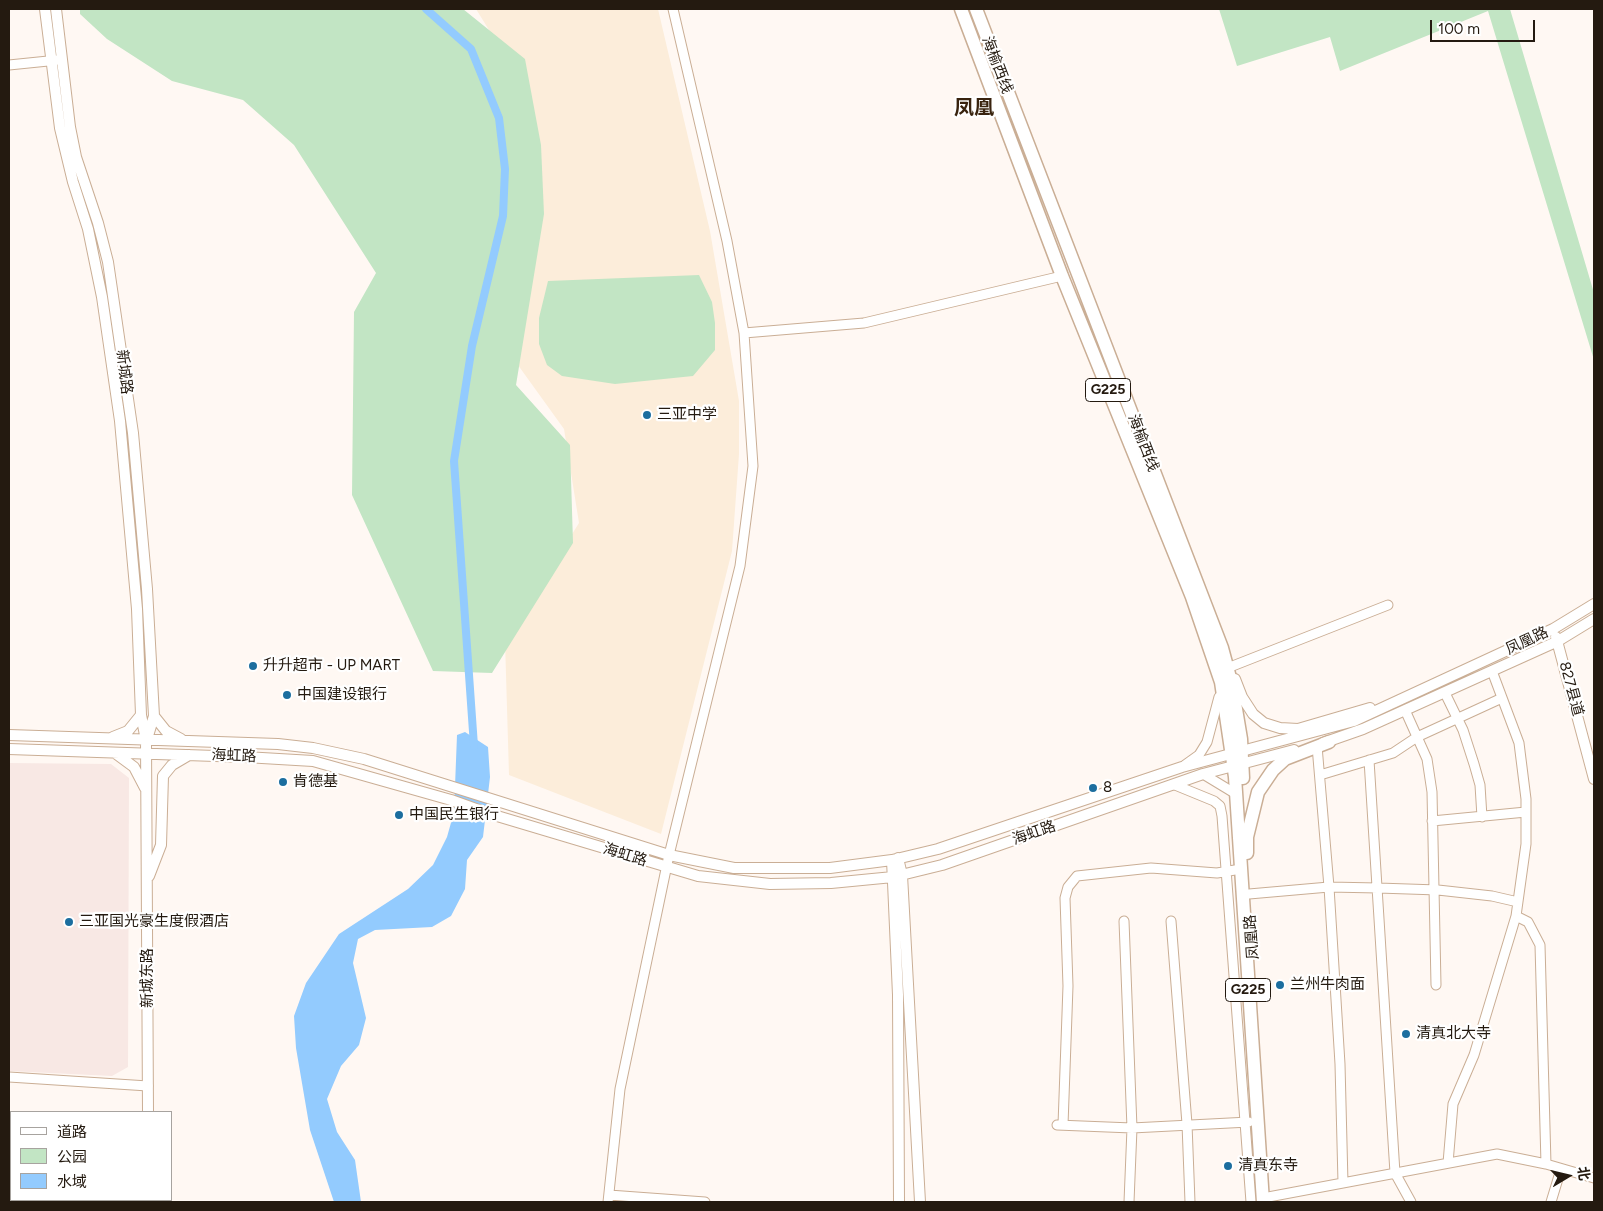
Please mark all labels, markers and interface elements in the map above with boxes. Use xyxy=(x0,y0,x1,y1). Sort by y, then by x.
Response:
scale bar xyxy=(1433,10,1538,42)
text: 100 m xyxy=(1438,20,1480,38)
street label: 海榆西线 xyxy=(978,34,1016,96)
district label: 凤凰 xyxy=(954,96,994,120)
street label: 新城路 xyxy=(112,349,136,395)
road number: G225 xyxy=(1086,378,1130,402)
place label: 三亚中学 xyxy=(657,406,717,424)
marker: 三亚中学 xyxy=(641,409,653,421)
street label: 海榆西线 xyxy=(1124,412,1162,474)
street label: 凤凰路 xyxy=(1503,623,1551,659)
place label: 升升超市 - UP MART xyxy=(263,657,400,675)
marker: 升升超市 - UP MART xyxy=(247,660,259,672)
street label: 827县道 xyxy=(1555,660,1587,718)
place label: 中国建设银行 xyxy=(297,686,387,704)
marker: 中国建设银行 xyxy=(281,689,293,701)
street label: 海虹路 xyxy=(211,746,257,766)
place label: 肯德基 xyxy=(293,773,338,791)
marker: 肯德基 xyxy=(277,776,289,788)
place label: 8 xyxy=(1103,779,1112,797)
marker: 8 xyxy=(1087,782,1099,794)
place label: 中国民生银行 xyxy=(409,806,499,824)
marker: 中国民生银行 xyxy=(393,809,405,821)
street label: 海虹路 xyxy=(1010,817,1058,849)
street label: 海虹路 xyxy=(601,840,649,870)
place label: 三亚国光豪生度假酒店 xyxy=(79,913,229,931)
street label: 凤凰路 xyxy=(1241,914,1263,960)
marker: 三亚国光豪生度假酒店 xyxy=(63,916,75,928)
street label: 新城东路 xyxy=(139,948,157,1008)
place label: 兰州牛肉面 xyxy=(1290,976,1365,994)
road number: G225 xyxy=(1226,978,1270,1002)
marker: 兰州牛肉面 xyxy=(1274,979,1286,991)
place label: 清真北大寺 xyxy=(1416,1025,1491,1043)
marker: 清真北大寺 xyxy=(1400,1028,1412,1040)
legend xyxy=(10,1111,172,1201)
text: 道路 xyxy=(57,1123,87,1141)
text: 公园 xyxy=(57,1148,87,1166)
north arrow xyxy=(1543,1151,1593,1201)
place label: 清真东寺 xyxy=(1238,1157,1298,1175)
marker: 清真东寺 xyxy=(1222,1160,1234,1172)
text: 北 xyxy=(1574,1165,1593,1182)
text: 水域 xyxy=(57,1173,87,1191)

